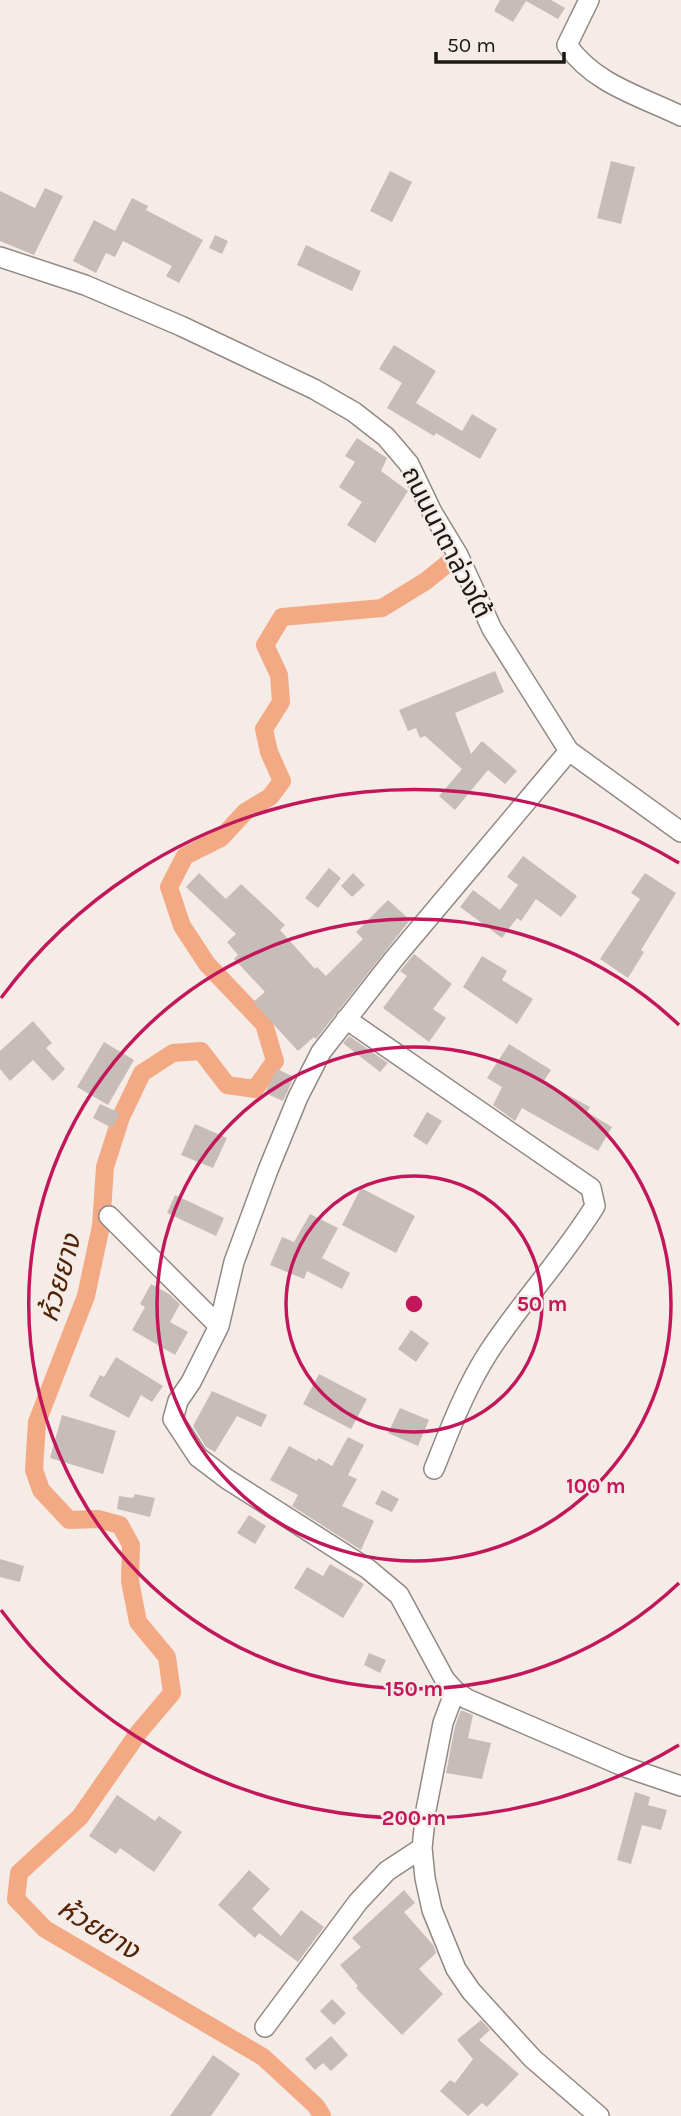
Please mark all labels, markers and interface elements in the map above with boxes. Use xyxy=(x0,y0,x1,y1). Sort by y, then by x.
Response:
scale bar xyxy=(436,21,564,65)
text: 50 m xyxy=(447,33,496,57)
street label: ถนนนาตาล่วงใต้ xyxy=(395,461,498,623)
water label: ห้วยยาง xyxy=(31,1229,88,1326)
centre of rings xyxy=(402,1292,426,1316)
text: 50 m xyxy=(517,1292,567,1316)
text: 100 m xyxy=(566,1474,626,1498)
text: 150 m xyxy=(385,1677,443,1701)
text: 200 m xyxy=(382,1806,446,1830)
water label: ห้วยยาง xyxy=(52,1891,147,1967)

